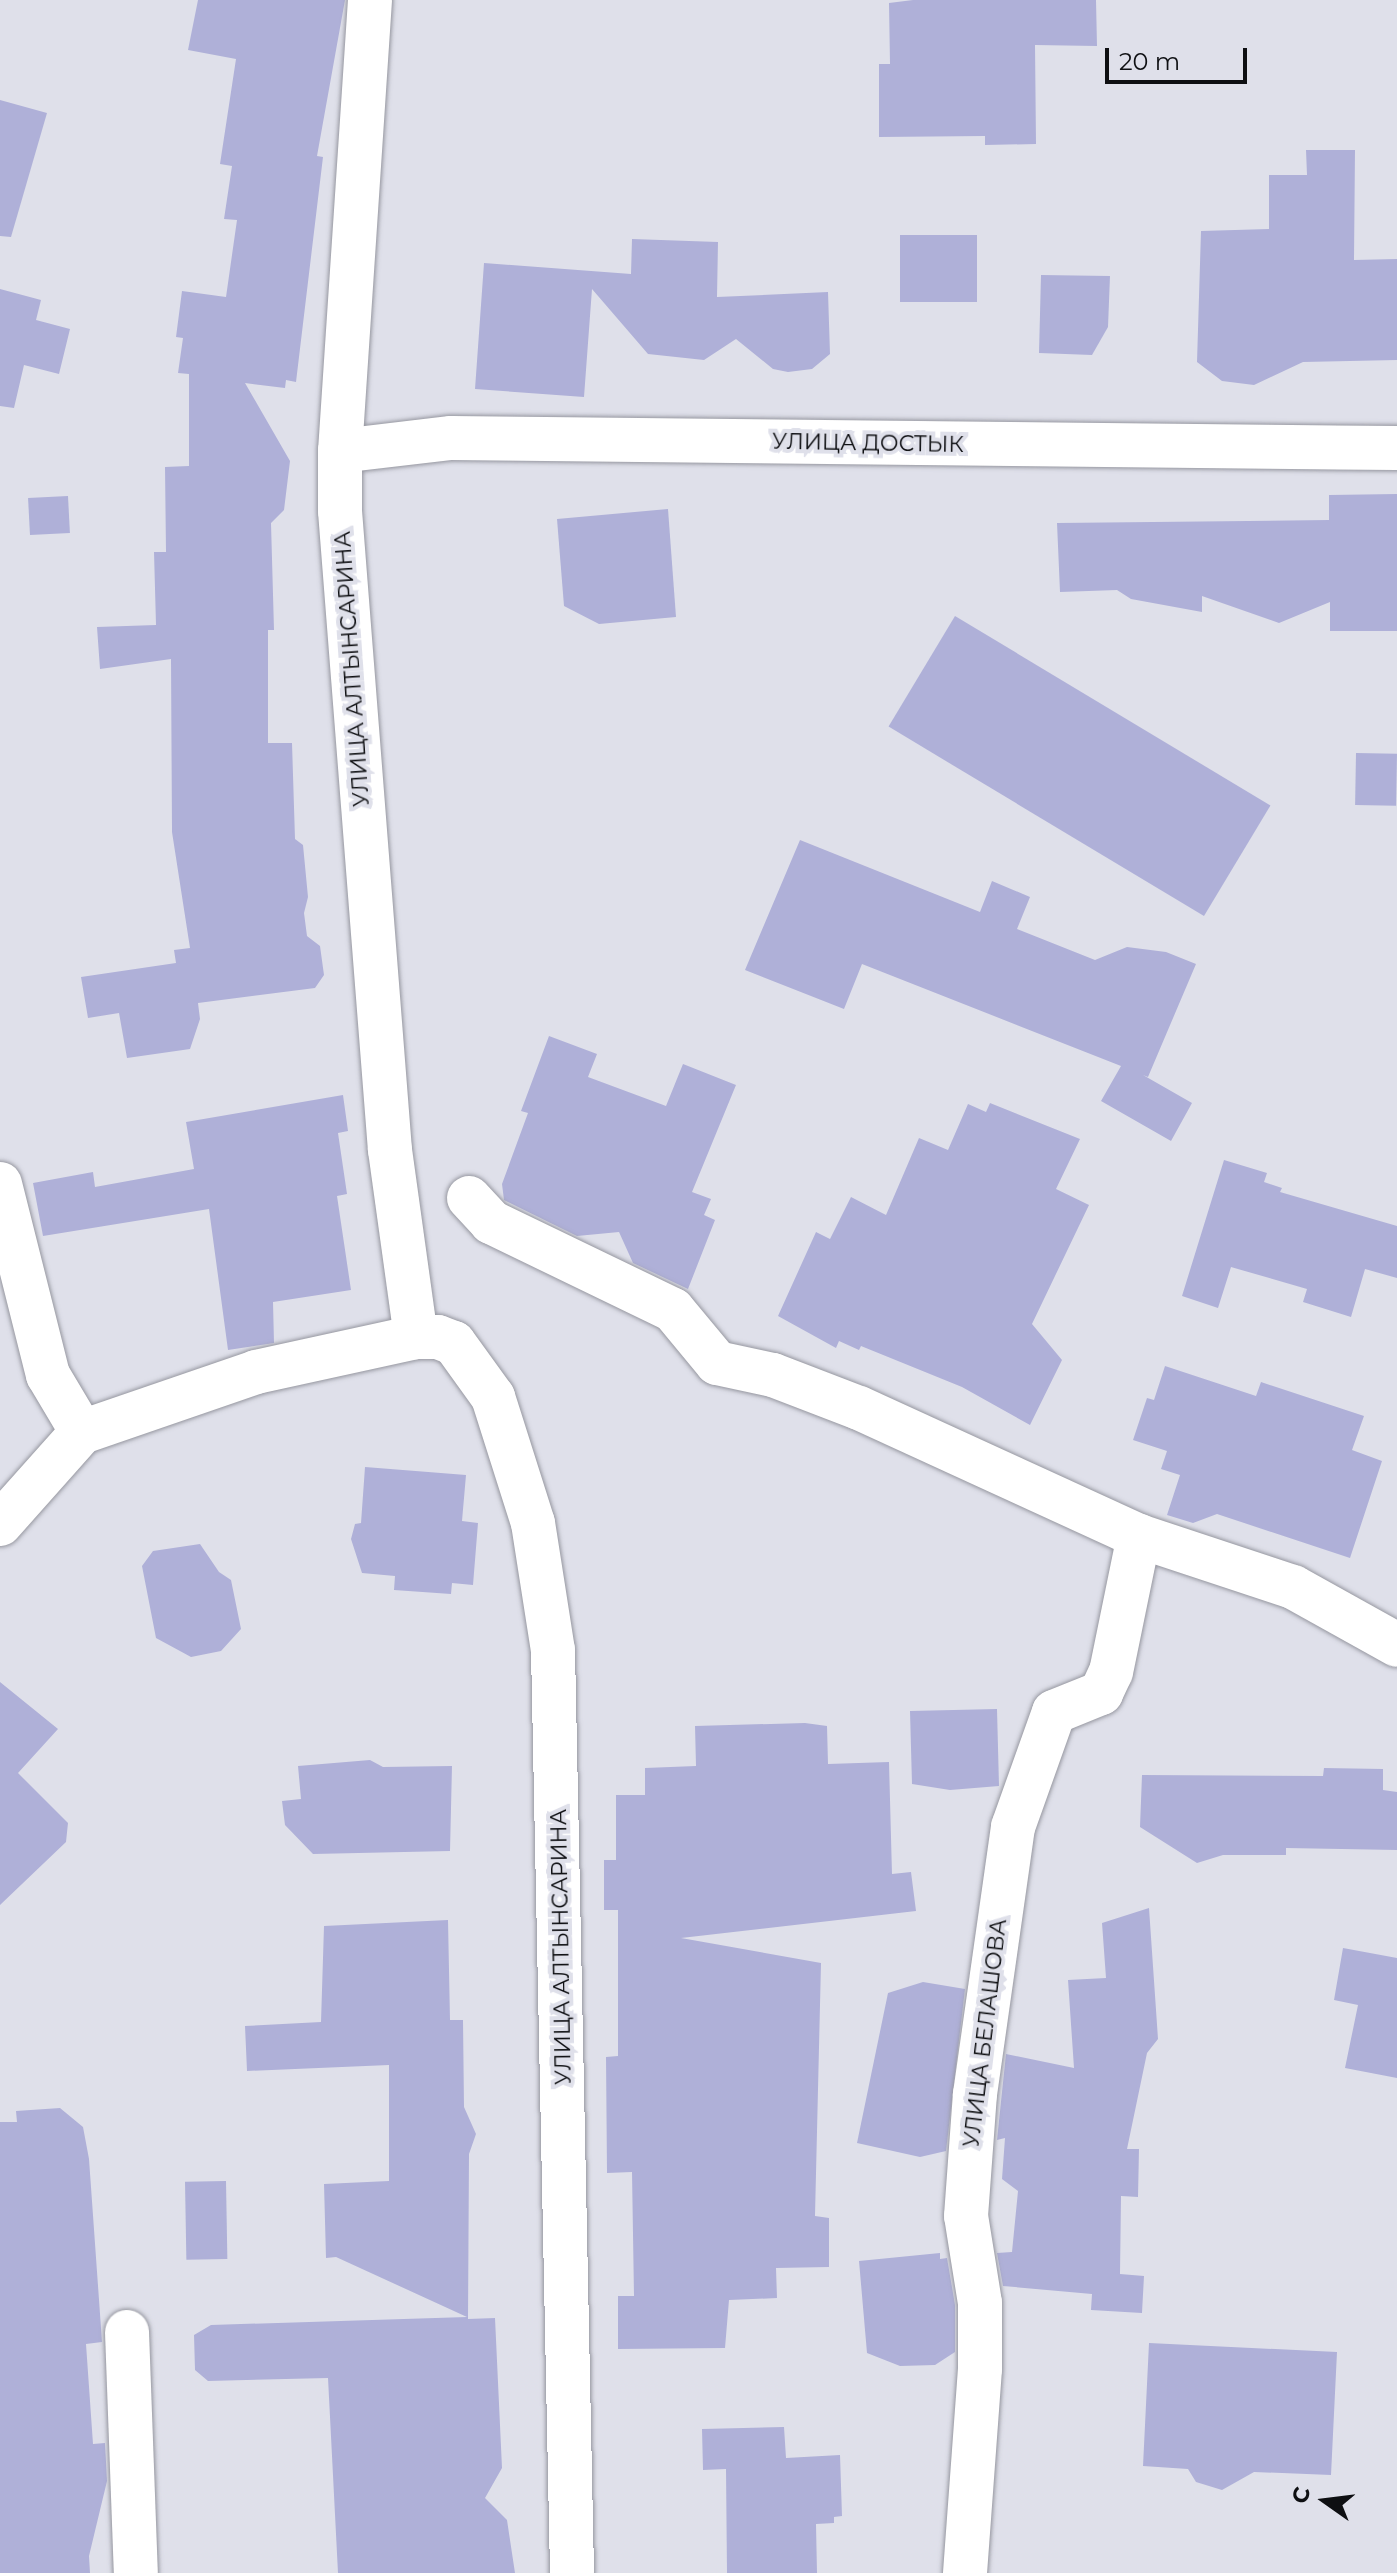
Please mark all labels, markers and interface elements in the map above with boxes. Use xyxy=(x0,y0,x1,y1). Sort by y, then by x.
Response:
scale bar xyxy=(1109,32,1251,82)
text: 20 m xyxy=(1119,47,1180,76)
street label: УЛИЦА ДОСТЫК xyxy=(772,428,964,458)
street label: УЛИЦА АЛТЫНСАРИНА xyxy=(329,530,375,808)
street label: УЛИЦА АЛТЫНСАРИНА xyxy=(545,1809,577,2085)
street label: УЛИЦА БЕЛАШОВА xyxy=(958,1917,1012,2149)
north arrow xyxy=(1285,2461,1365,2541)
text: С xyxy=(1286,2484,1316,2506)

